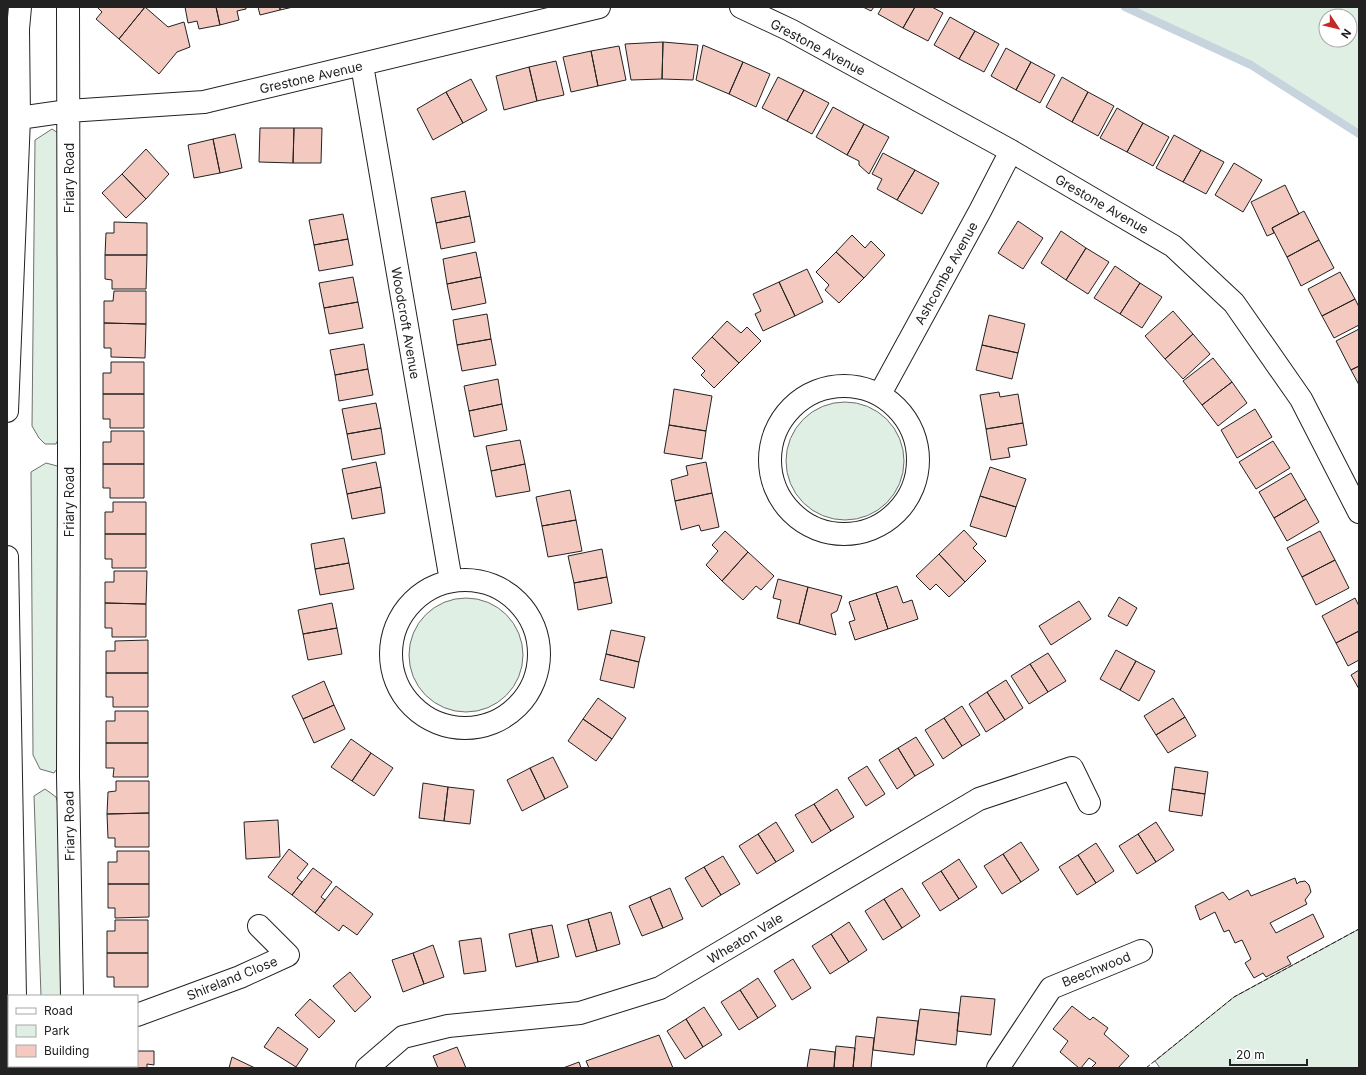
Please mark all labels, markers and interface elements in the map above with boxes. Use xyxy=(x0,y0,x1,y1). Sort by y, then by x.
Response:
north arrow xyxy=(1318,8,1358,48)
street label: Grestone Avenue xyxy=(768,15,868,79)
text: N xyxy=(1338,26,1354,41)
street label: Grestone Avenue xyxy=(258,57,364,97)
street label: Friary Road xyxy=(61,143,77,213)
street label: Grestone Avenue xyxy=(1052,171,1152,237)
street label: Ashcombe Avenue xyxy=(911,219,981,327)
street label: Woodcroft Avenue xyxy=(388,266,424,380)
street label: Friary Road xyxy=(61,467,77,537)
street label: Friary Road xyxy=(60,791,78,861)
street label: Wheaton Vale xyxy=(704,909,786,967)
street label: Beechwood xyxy=(1059,948,1133,990)
street label: Shireland Close xyxy=(184,953,280,1003)
legend xyxy=(8,995,138,1067)
text: Road xyxy=(44,1003,73,1018)
text: Park xyxy=(44,1023,70,1038)
scale bar xyxy=(1230,1041,1307,1067)
text: Building xyxy=(44,1043,89,1058)
text: 20 m xyxy=(1236,1047,1265,1062)

